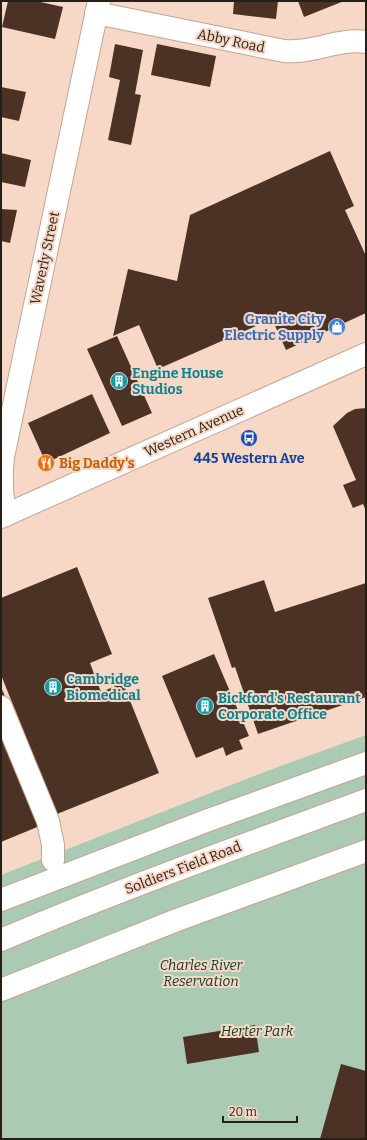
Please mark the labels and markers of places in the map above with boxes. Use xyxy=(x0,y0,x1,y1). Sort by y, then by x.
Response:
place label: Granite City Electric Supply xyxy=(224,311,324,344)
shop icon: Granite City Electric Supply xyxy=(327,317,347,337)
place label: Engine House Studios xyxy=(132,365,224,398)
building icon: Engine House Studios xyxy=(109,371,129,391)
bus stop icon: 445 Western Ave xyxy=(239,428,259,448)
place label: 445 Western Ave xyxy=(194,450,305,467)
restaurant icon: Big Daddy's xyxy=(36,453,56,473)
place label: Big Daddy's xyxy=(59,455,135,472)
place label: Cambridge Biomedical xyxy=(66,671,141,704)
building icon: Cambridge Biomedical xyxy=(43,677,63,697)
place label: Bickford's Restaurant Corporate Office xyxy=(218,690,361,723)
building icon: Bickford's Restaurant Corporate Office xyxy=(195,696,215,716)

